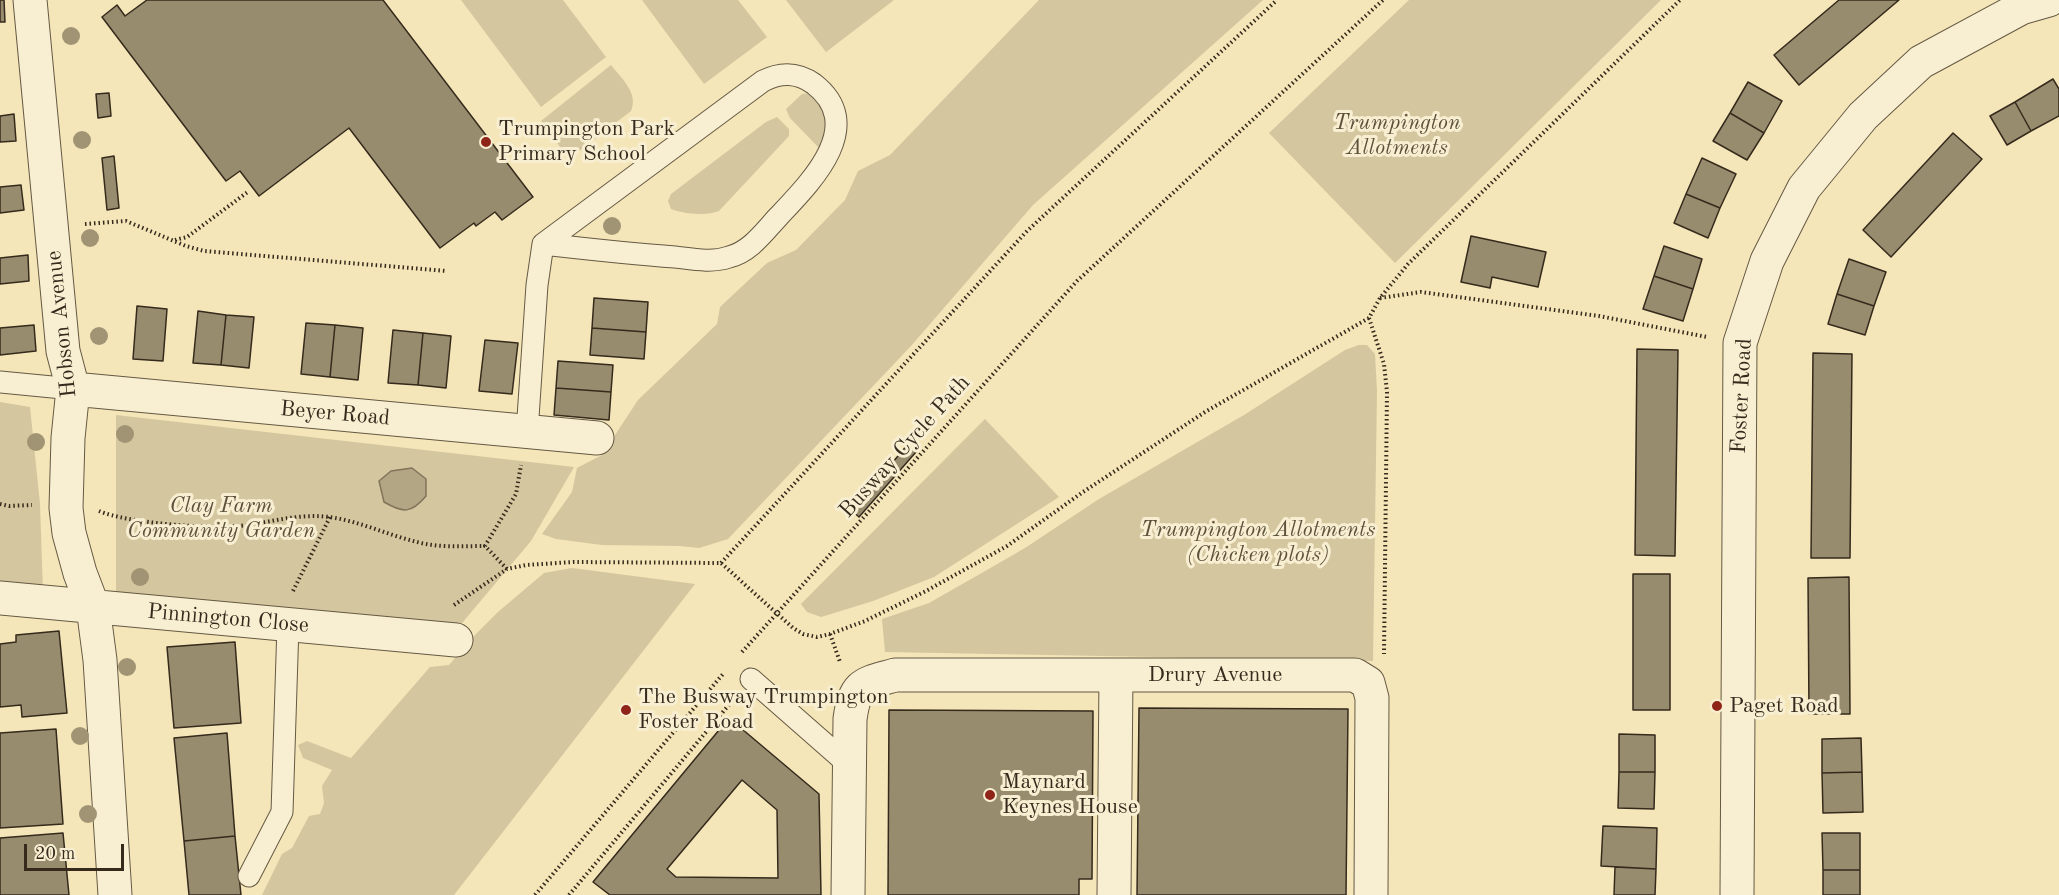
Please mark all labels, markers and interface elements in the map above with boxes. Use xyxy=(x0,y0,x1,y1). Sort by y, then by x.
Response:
park label: Trumpington Allotments xyxy=(1333,110,1461,162)
place label: Trumpington Park Primary School xyxy=(498,116,675,168)
marker: Trumpington Park Primary School xyxy=(479,135,493,149)
street label: Hobson Avenue xyxy=(41,249,83,399)
street label: Foster Road xyxy=(1726,338,1758,454)
street label: Busway Cycle Path xyxy=(834,370,976,524)
street label: Beyer Road xyxy=(279,396,391,432)
park label: Clay Farm Community Garden xyxy=(127,493,315,544)
park label: Trumpington Allotments (Chicken plots) xyxy=(1141,517,1375,568)
street label: Pinnington Close xyxy=(146,599,310,639)
street label: Drury Avenue xyxy=(1148,662,1282,688)
place label: The Busway Trumpington Foster Road xyxy=(638,684,889,736)
place label: Paget Road xyxy=(1729,693,1839,719)
marker: Paget Road xyxy=(1710,699,1724,713)
marker: The Busway Trumpington Foster Road xyxy=(619,703,633,717)
place label: Maynard Keynes House xyxy=(1002,769,1138,820)
marker: Maynard Keynes House xyxy=(983,788,997,802)
scale bar xyxy=(27,832,128,870)
text: 20 m xyxy=(35,845,75,863)

